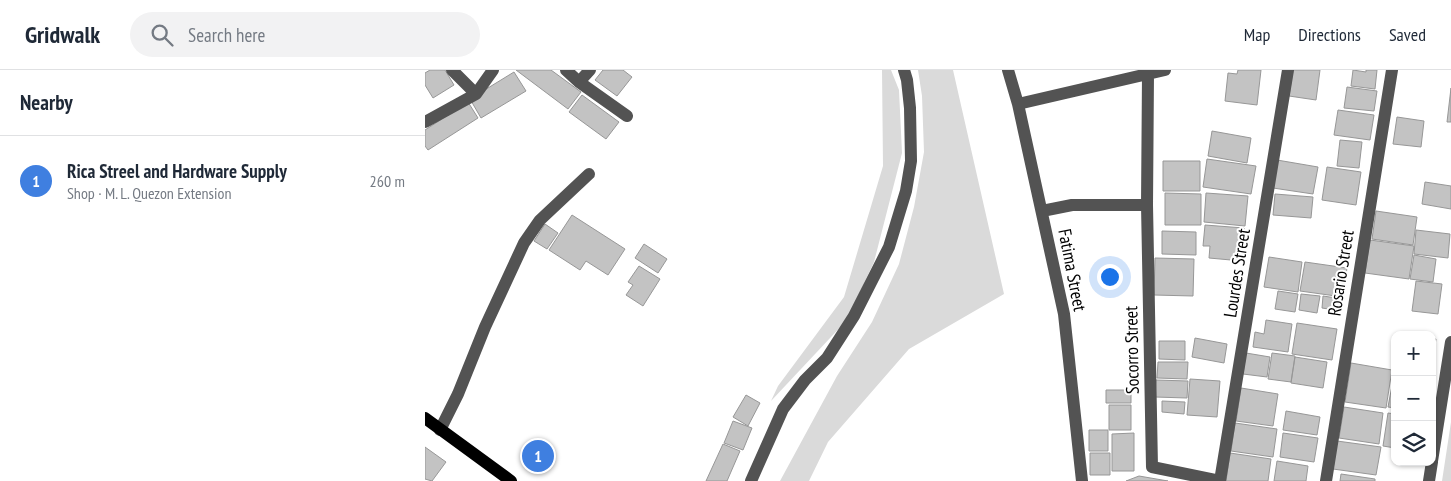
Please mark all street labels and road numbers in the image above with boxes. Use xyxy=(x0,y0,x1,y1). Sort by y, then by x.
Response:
street label: Fatima Street xyxy=(1053,227,1092,313)
street label: Lourdes Street xyxy=(1218,227,1255,319)
street label: Rosario Street xyxy=(1322,228,1359,318)
street label: Socorro Street xyxy=(1119,306,1144,394)

